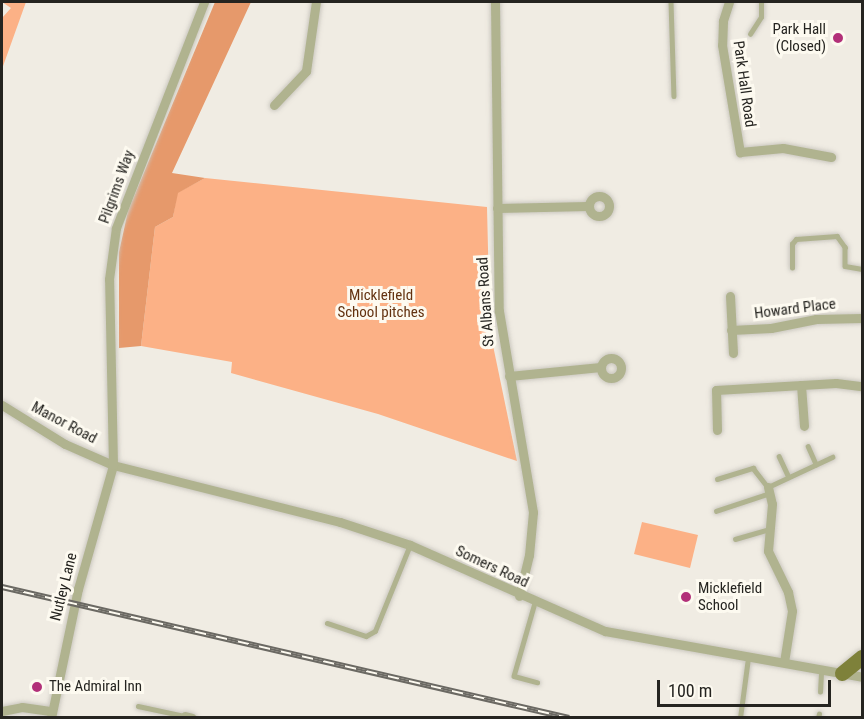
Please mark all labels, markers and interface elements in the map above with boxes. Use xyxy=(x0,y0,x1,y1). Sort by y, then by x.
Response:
place label: Park Hall (Closed) xyxy=(772,20,826,55)
marker: Park Hall (Closed) xyxy=(831,31,845,45)
street label: Park Hall Road xyxy=(729,40,759,128)
street label: Pilgrims Way xyxy=(95,148,139,226)
street label: St Albans Road xyxy=(474,256,498,348)
park label: Micklefield School pitches xyxy=(337,286,425,321)
street label: Howard Place xyxy=(753,295,837,323)
street label: Manor Road xyxy=(28,398,100,448)
street label: Somers Road xyxy=(453,542,531,592)
street label: Nutley Lane xyxy=(47,551,81,623)
place label: Micklefield School xyxy=(698,579,762,614)
marker: Micklefield School xyxy=(679,590,693,604)
scale bar xyxy=(660,668,834,706)
place label: The Admiral Inn xyxy=(49,678,142,696)
marker: The Admiral Inn xyxy=(30,680,44,694)
text: 100 m xyxy=(668,680,712,701)

